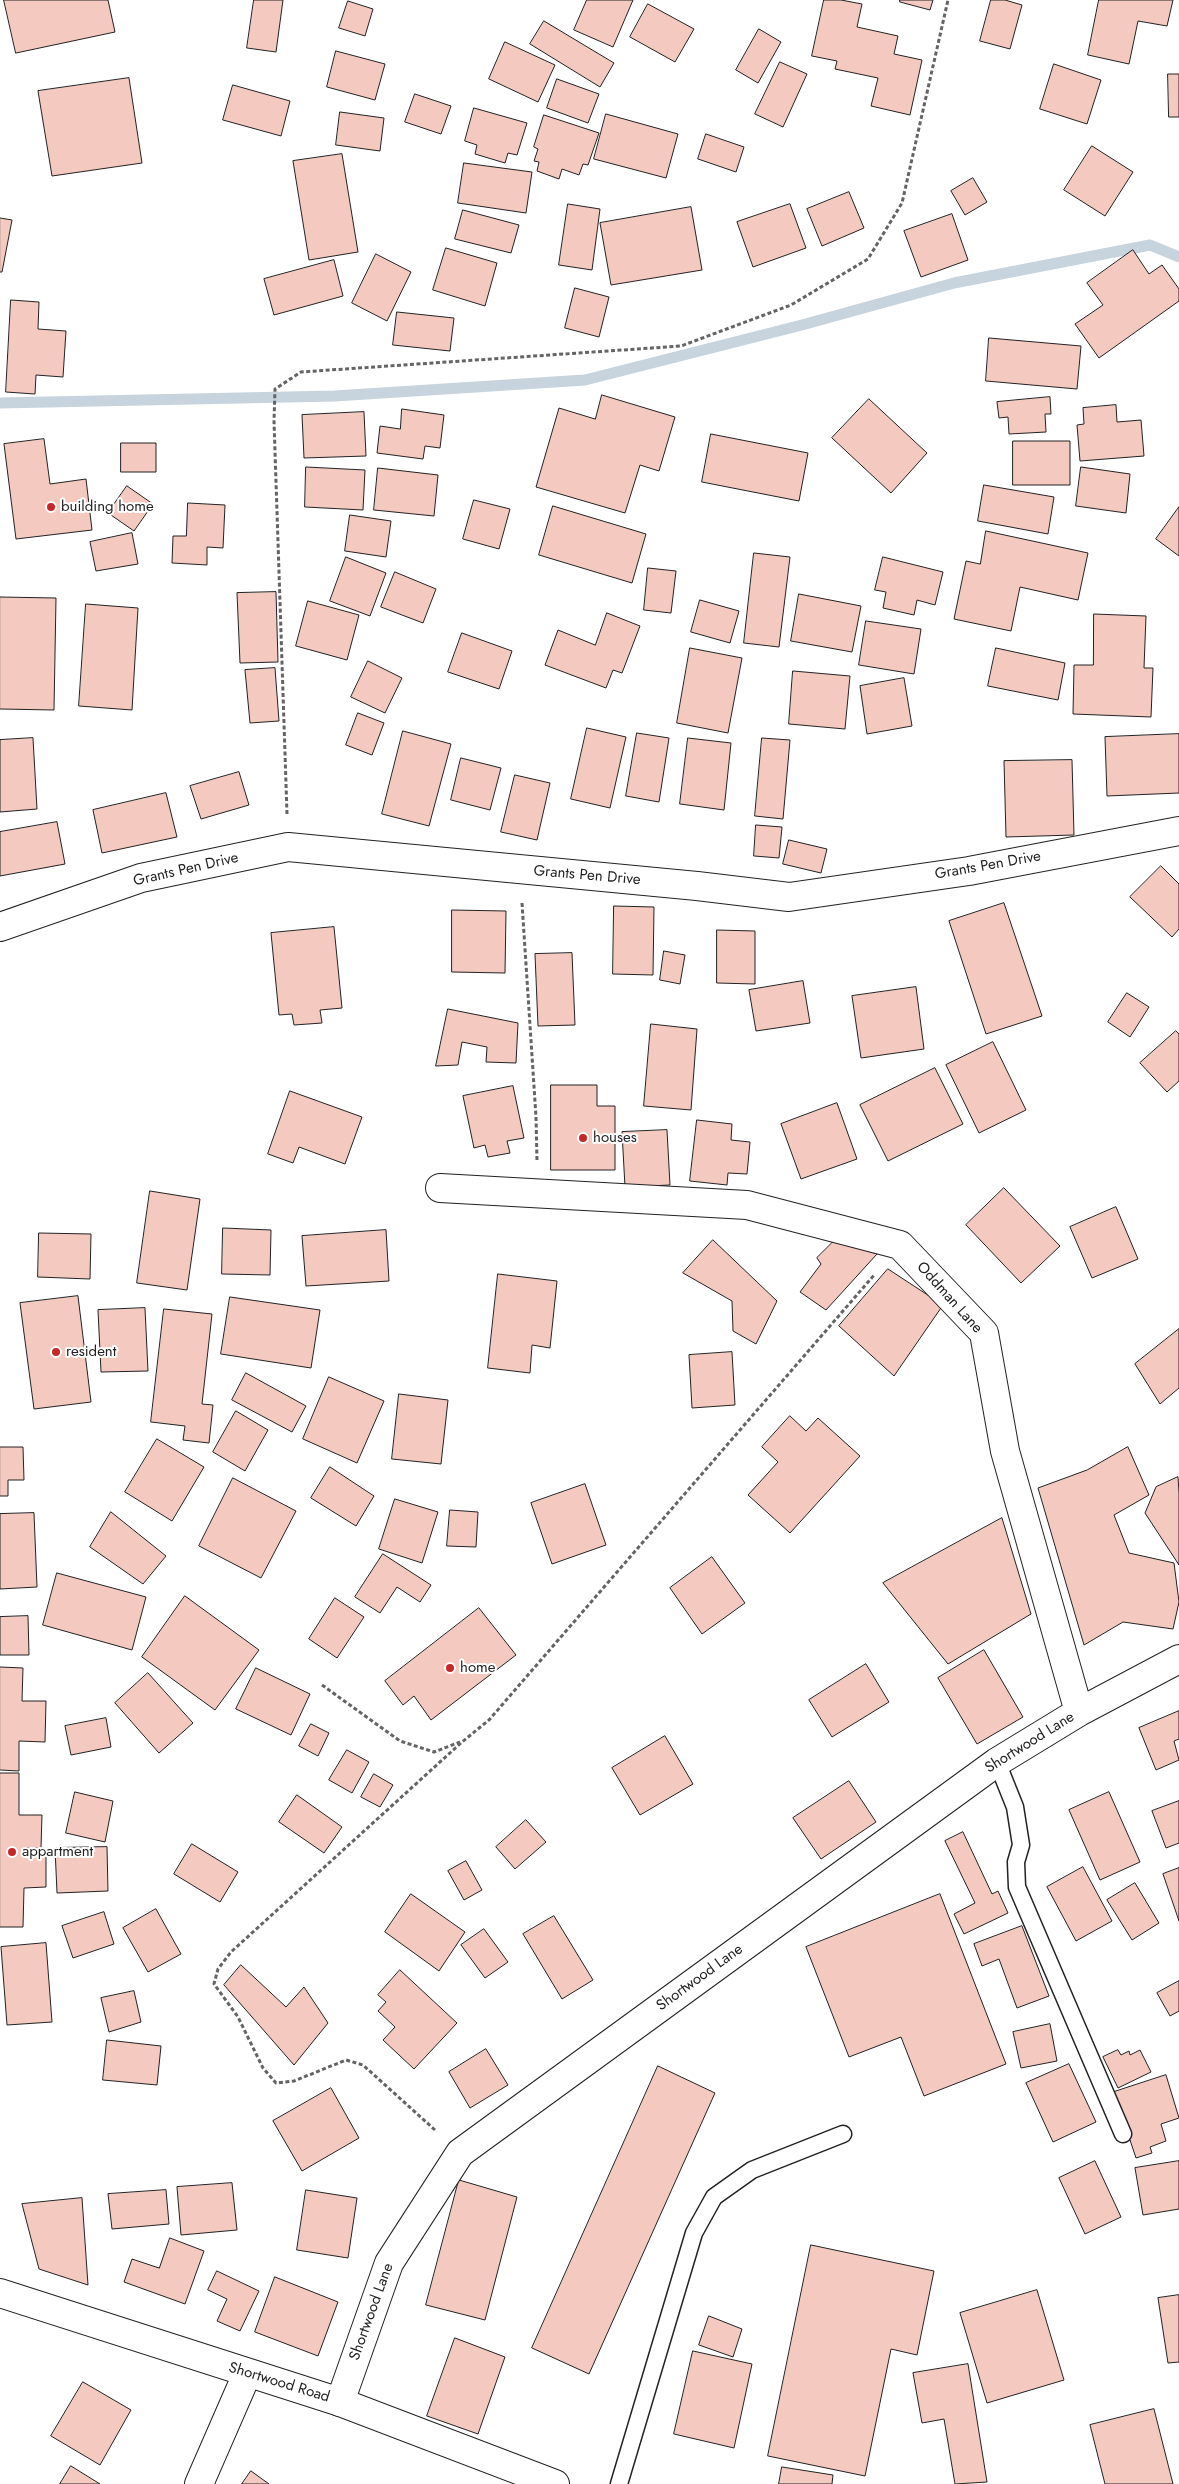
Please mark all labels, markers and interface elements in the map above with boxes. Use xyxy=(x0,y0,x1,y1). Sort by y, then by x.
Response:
place label: building home xyxy=(61,498,154,516)
marker: building home xyxy=(45,501,57,513)
street label: Grants Pen Drive xyxy=(934,848,1042,884)
street label: Grants Pen Drive xyxy=(132,849,240,891)
street label: Grants Pen Drive xyxy=(533,862,641,890)
place label: houses xyxy=(593,1129,637,1147)
marker: houses xyxy=(577,1132,589,1144)
street label: Oddman Lane xyxy=(912,1259,986,1337)
place label: resident xyxy=(66,1343,116,1361)
marker: resident xyxy=(50,1346,62,1358)
place label: home xyxy=(460,1659,495,1677)
marker: home xyxy=(444,1662,456,1674)
street label: Shortwood Lane xyxy=(982,1708,1078,1778)
place label: appartment xyxy=(22,1843,93,1861)
marker: appartment xyxy=(6,1846,18,1858)
street label: Shortwood Lane xyxy=(653,1941,747,2015)
street label: Shortwood Lane xyxy=(346,2261,398,2363)
street label: Shortwood Road xyxy=(226,2359,332,2407)

